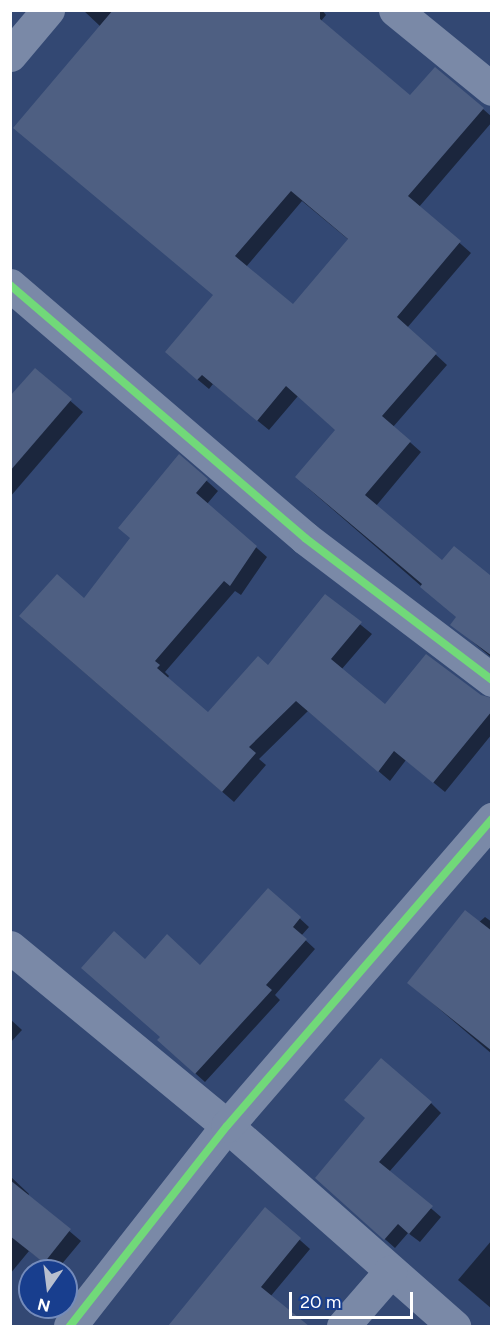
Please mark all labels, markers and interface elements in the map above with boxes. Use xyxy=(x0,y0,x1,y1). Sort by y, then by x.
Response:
north arrow xyxy=(18,1259,78,1319)
scale bar xyxy=(292,1280,416,1318)
text: 20 m xyxy=(300,1291,341,1313)
text: N xyxy=(36,1294,52,1316)

